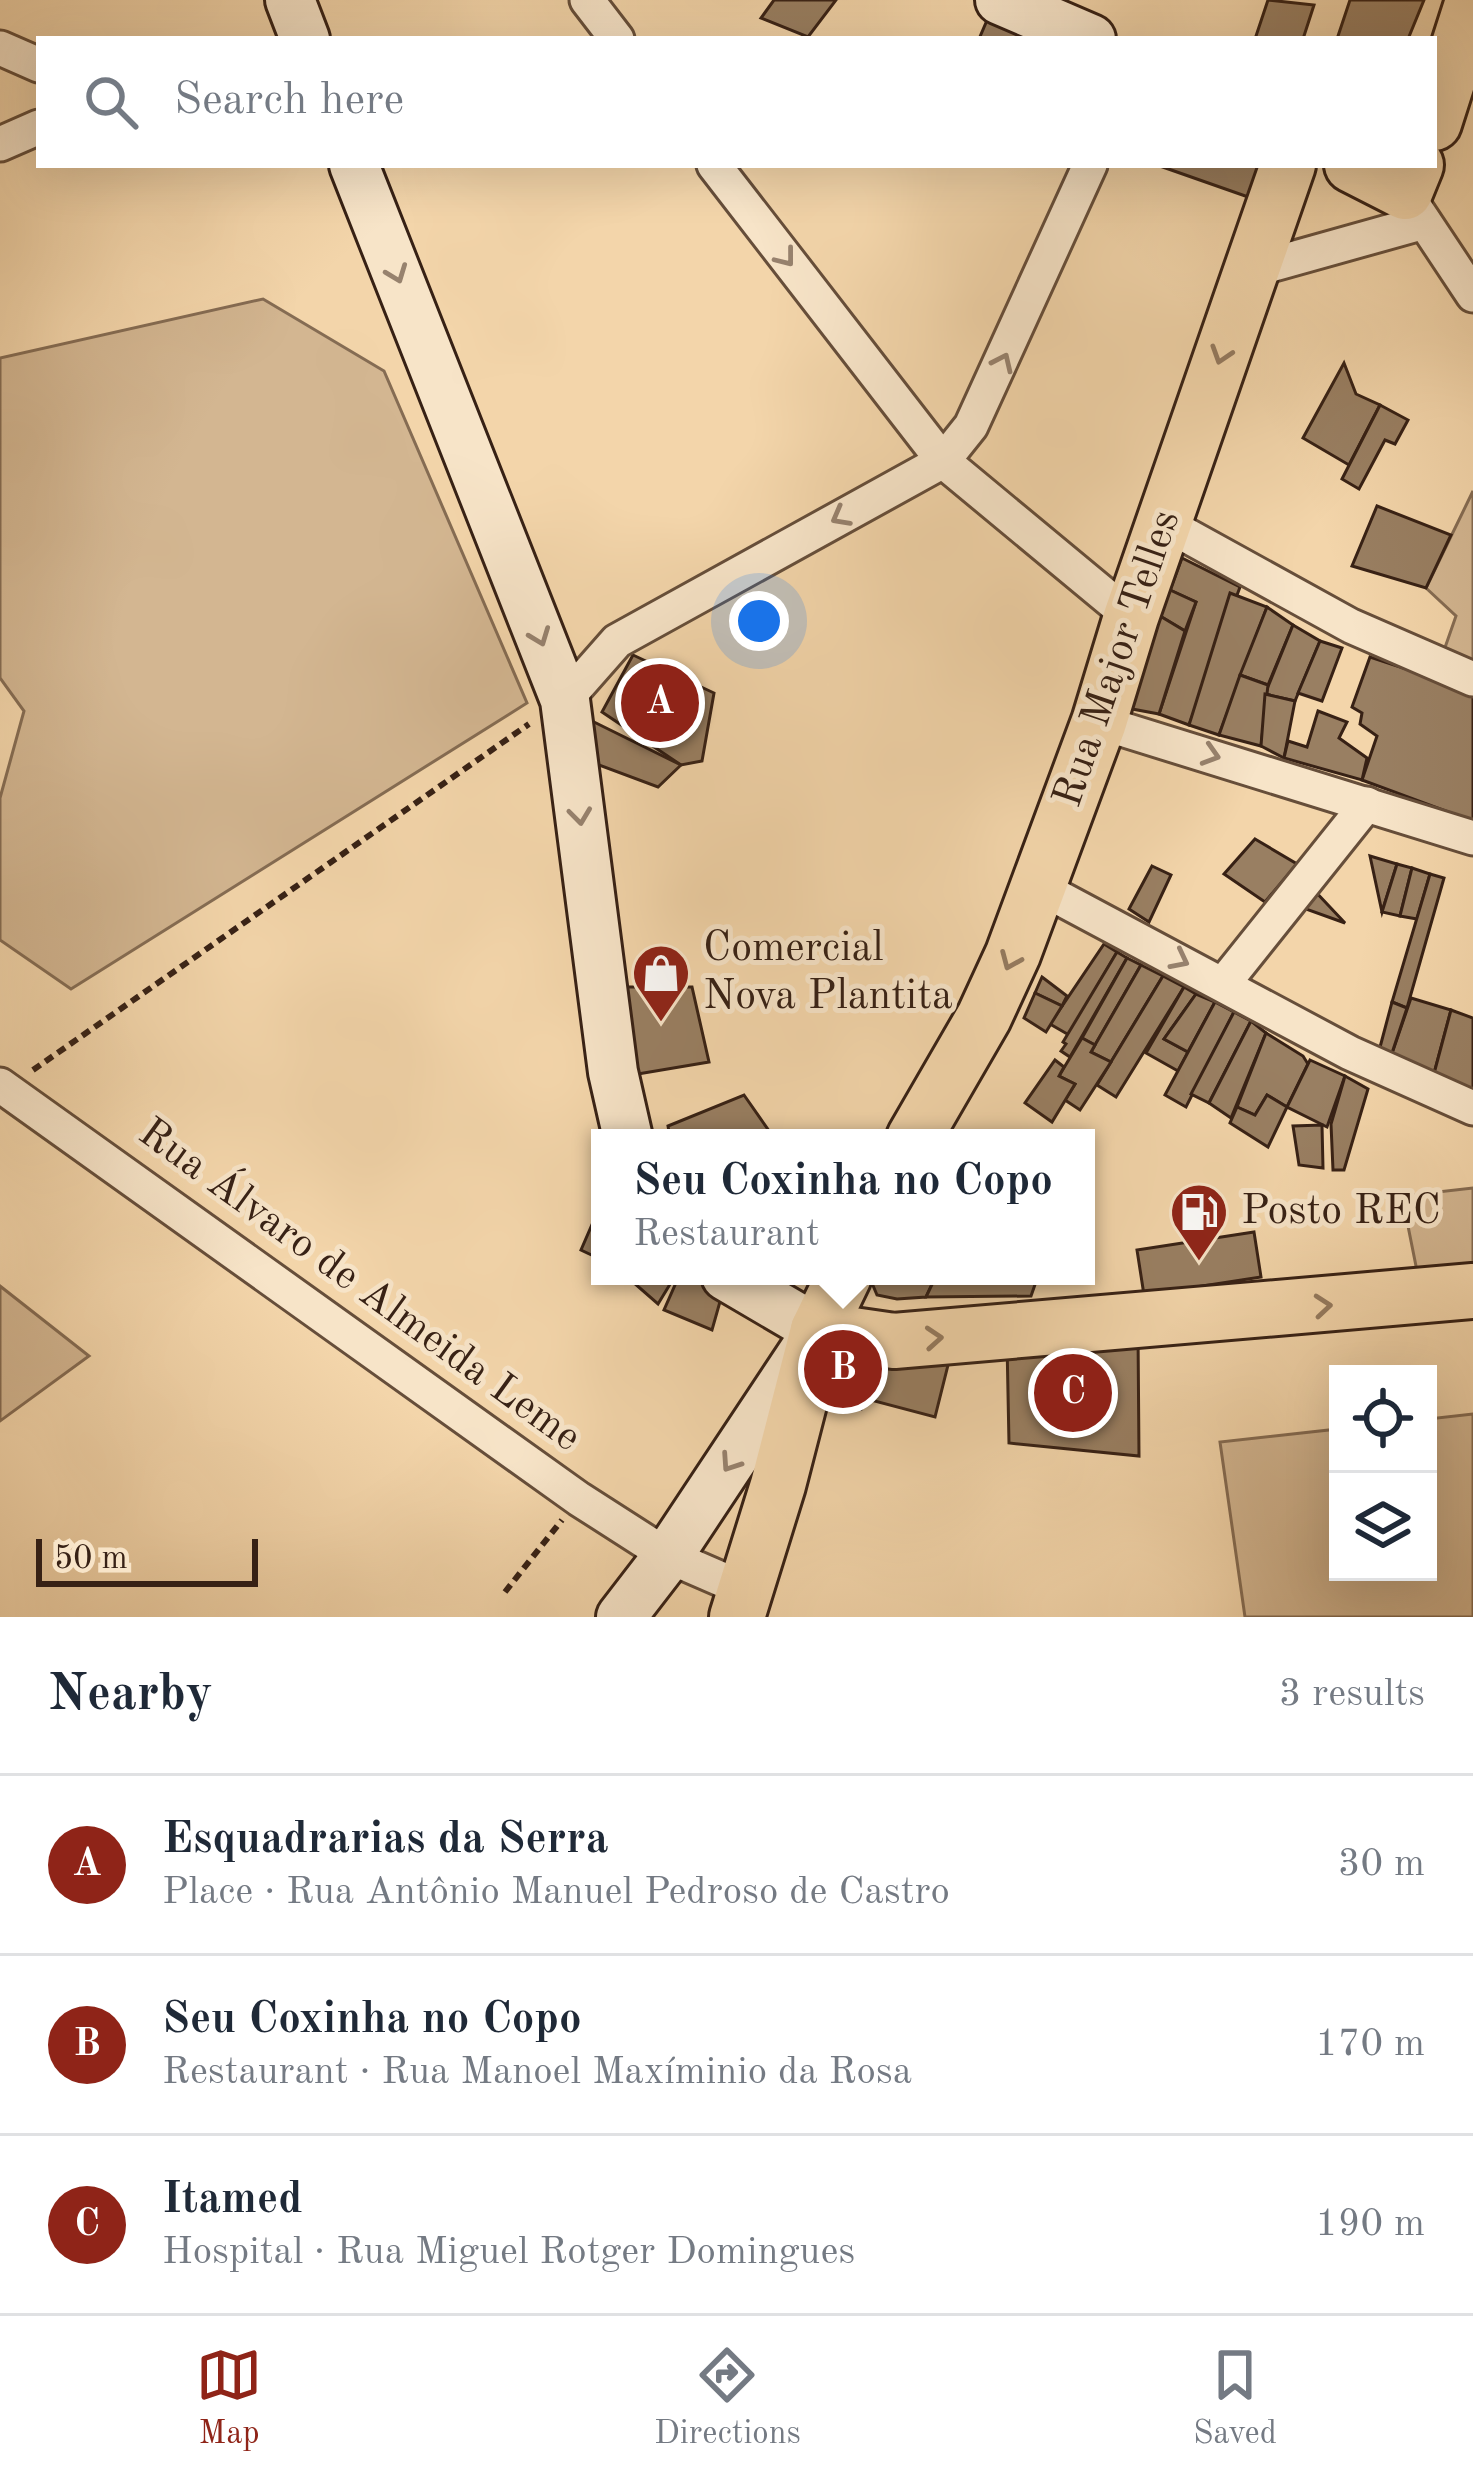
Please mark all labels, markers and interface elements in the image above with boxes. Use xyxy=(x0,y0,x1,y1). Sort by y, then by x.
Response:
search box xyxy=(36,36,1437,168)
icon: search xyxy=(78,69,144,135)
text: Search here xyxy=(174,79,404,124)
one-way arrow xyxy=(771,244,793,266)
one-way arrow xyxy=(383,262,408,283)
one-way arrow xyxy=(1211,344,1236,365)
one-way arrow xyxy=(989,353,1012,374)
one-way arrow xyxy=(831,503,853,526)
street label: Rua Major Telles xyxy=(1048,505,1188,813)
your location xyxy=(729,591,789,651)
one-way arrow xyxy=(525,625,550,646)
pin: A xyxy=(621,658,699,748)
one-way arrow xyxy=(1200,741,1221,766)
one-way arrow xyxy=(566,806,592,826)
place label: Comercial Nova Plantita xyxy=(703,928,953,1018)
shop icon: Comercial Nova Plantita xyxy=(630,942,692,1024)
one-way arrow xyxy=(1167,945,1189,968)
one-way arrow xyxy=(1000,948,1024,970)
street label: Rua Álvaro de Almeida Leme xyxy=(130,1105,592,1460)
popup xyxy=(591,1129,1095,1285)
text: Seu Coxinha no Copo xyxy=(633,1160,1053,1205)
fuel station icon: Posto REC xyxy=(1168,1181,1230,1263)
place label: Posto REC xyxy=(1241,1191,1441,1233)
text: Restaurant xyxy=(633,1215,820,1254)
one-way arrow xyxy=(1313,1294,1332,1319)
pin: B xyxy=(804,1324,882,1414)
one-way arrow xyxy=(925,1326,944,1351)
pin: C xyxy=(1034,1348,1112,1438)
map controls xyxy=(1329,1365,1437,1581)
button: locate xyxy=(1329,1365,1437,1473)
one-way arrow xyxy=(722,1449,744,1471)
button: layers xyxy=(1329,1473,1437,1581)
scale bar xyxy=(36,1533,258,1586)
text: 50 m xyxy=(54,1543,128,1576)
text: Nearby xyxy=(48,1670,213,1721)
text: 3 results xyxy=(1279,1675,1425,1714)
text: Esquadrarias da Serra xyxy=(162,1818,609,1863)
text: A xyxy=(72,1845,102,1884)
text: 30 m xyxy=(1338,1845,1425,1884)
text: Place · Rua Antônio Manuel Pedroso de Castro xyxy=(162,1873,950,1912)
text: Seu Coxinha no Copo xyxy=(162,1998,582,2043)
text: B xyxy=(73,2025,101,2064)
text: 170 m xyxy=(1315,2025,1425,2064)
text: Restaurant · Rua Manoel Maxíminio da Rosa xyxy=(162,2053,912,2092)
text: Itamed xyxy=(162,2178,303,2223)
text: C xyxy=(74,2205,100,2244)
text: 190 m xyxy=(1315,2205,1425,2244)
text: Hospital · Rua Miguel Rotger Domingues xyxy=(162,2233,855,2272)
tab: Map xyxy=(196,2342,262,2455)
tab: Directions xyxy=(654,2342,801,2455)
tab: Saved xyxy=(1193,2342,1277,2455)

